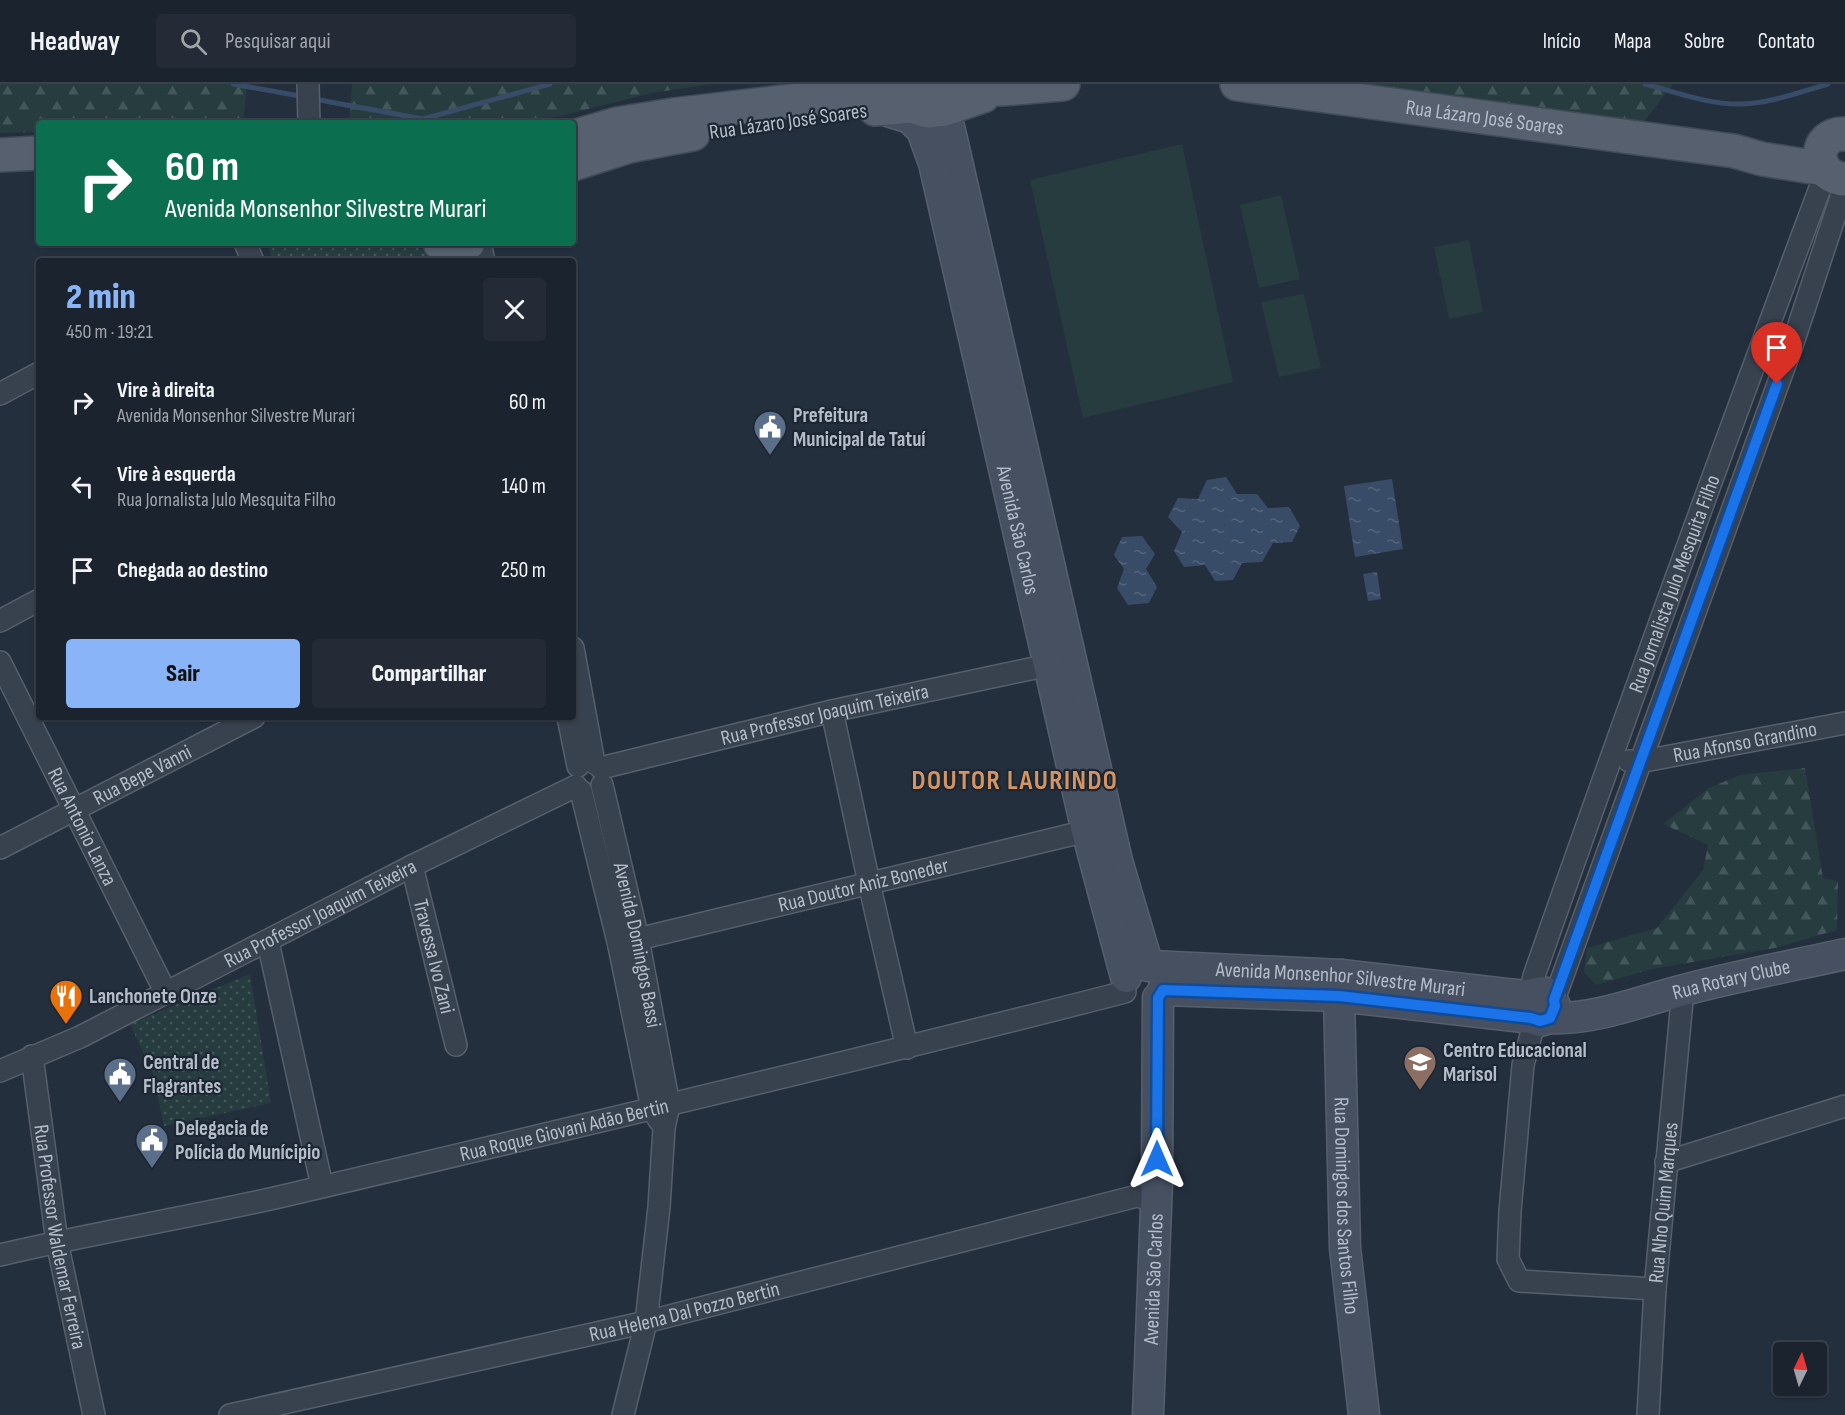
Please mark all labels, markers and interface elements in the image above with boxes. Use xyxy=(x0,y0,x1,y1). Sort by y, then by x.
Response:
search box xyxy=(156,14,576,68)
text: Headway xyxy=(30,25,120,58)
icon: search xyxy=(177,25,210,58)
text: Pesquisar aqui xyxy=(225,28,330,55)
text: Início xyxy=(1543,29,1581,54)
text: Mapa xyxy=(1614,29,1651,54)
text: Sobre xyxy=(1684,29,1725,54)
text: Contato xyxy=(1758,29,1815,54)
street label: Rua Lázaro José Soares xyxy=(1404,95,1565,141)
street label: Rua Lázaro José Soares xyxy=(708,98,868,145)
text: 60 m xyxy=(165,142,239,193)
icon: right xyxy=(66,144,144,222)
text: Avenida Monsenhor Silvestre Murari xyxy=(165,193,486,225)
text: 2 min xyxy=(66,276,136,319)
button: close xyxy=(483,278,546,341)
text: 450 m · 19:21 xyxy=(66,320,153,344)
pin xyxy=(1751,322,1802,384)
icon: arrive xyxy=(1760,331,1793,364)
text: Vire à direita xyxy=(117,377,215,404)
icon: right xyxy=(66,386,99,419)
text: 60 m xyxy=(509,389,546,416)
place label: Prefeitura Municipal de Tatuí xyxy=(793,403,926,452)
text: Avenida Monsenhor Silvestre Murari xyxy=(117,404,355,428)
public building icon: Prefeitura Municipal de Tatuí xyxy=(752,409,788,456)
text: Vire à esquerda xyxy=(117,461,236,488)
street label: Avenida São Carlos xyxy=(990,462,1044,597)
icon: left xyxy=(66,470,99,503)
street label: Rua Jornalista Julo Mesquita Filho xyxy=(1624,471,1726,696)
text: 140 m xyxy=(502,473,546,500)
text: Rua Jornalista Julo Mesquita Filho xyxy=(117,488,336,512)
icon: arrive xyxy=(66,554,99,587)
text: Chegada ao destino xyxy=(117,557,268,584)
text: 250 m xyxy=(501,557,546,584)
button: Sair xyxy=(66,639,300,708)
button: Compartilhar xyxy=(312,639,546,708)
street label: Rua Professor Joaquim Teixeira xyxy=(718,679,931,751)
street label: Rua Afonso Grandino xyxy=(1671,717,1819,768)
street label: Rua Bepe Vanni xyxy=(89,739,196,811)
street label: Rua Antonio Lanza xyxy=(42,763,122,890)
district label: DOUTOR LAURINDO xyxy=(912,765,1118,797)
street label: Rua Doutor Aniz Boneder xyxy=(776,853,951,918)
street label: Rua Professor Joaquim Teixeira xyxy=(220,854,421,974)
street label: Avenida Domingos Bassi xyxy=(607,859,666,1030)
street label: Travessa Ivo Zani xyxy=(408,897,460,1016)
street label: Rua Rotary Clube xyxy=(1670,954,1792,1005)
street label: Avenida Monsenhor Silvestre Murari xyxy=(1214,957,1466,1002)
restaurant icon: Lanchonete Onze xyxy=(48,978,84,1025)
place label: Lanchonete Onze xyxy=(89,984,217,1009)
place label: Centro Educacional Marisol xyxy=(1443,1038,1587,1087)
school or university icon: Centro Educacional Marisol xyxy=(1402,1044,1438,1091)
place label: Central de Flagrantes xyxy=(143,1050,221,1099)
public building icon: Central de Flagrantes xyxy=(102,1056,138,1103)
street label: Rua Roque Giovani Adão Bertin xyxy=(458,1093,671,1167)
street label: Rua Domingos dos Santos Filho xyxy=(1328,1097,1364,1316)
place label: Delegacia de Polícia do Munícipio xyxy=(175,1116,320,1165)
street label: Rua Nho Quim Marques xyxy=(1644,1121,1684,1284)
public building icon: Delegacia de Polícia do Munícipio xyxy=(134,1122,170,1169)
street label: Rua Professor Waldemar Ferreira xyxy=(28,1123,92,1351)
position arrow xyxy=(1125,1127,1189,1191)
street label: Avenida São Carlos xyxy=(1139,1213,1169,1346)
street label: Rua Helena Dal Pozzo Bertin xyxy=(587,1276,782,1347)
north arrow xyxy=(1773,1342,1827,1396)
map controls xyxy=(1773,1342,1827,1396)

